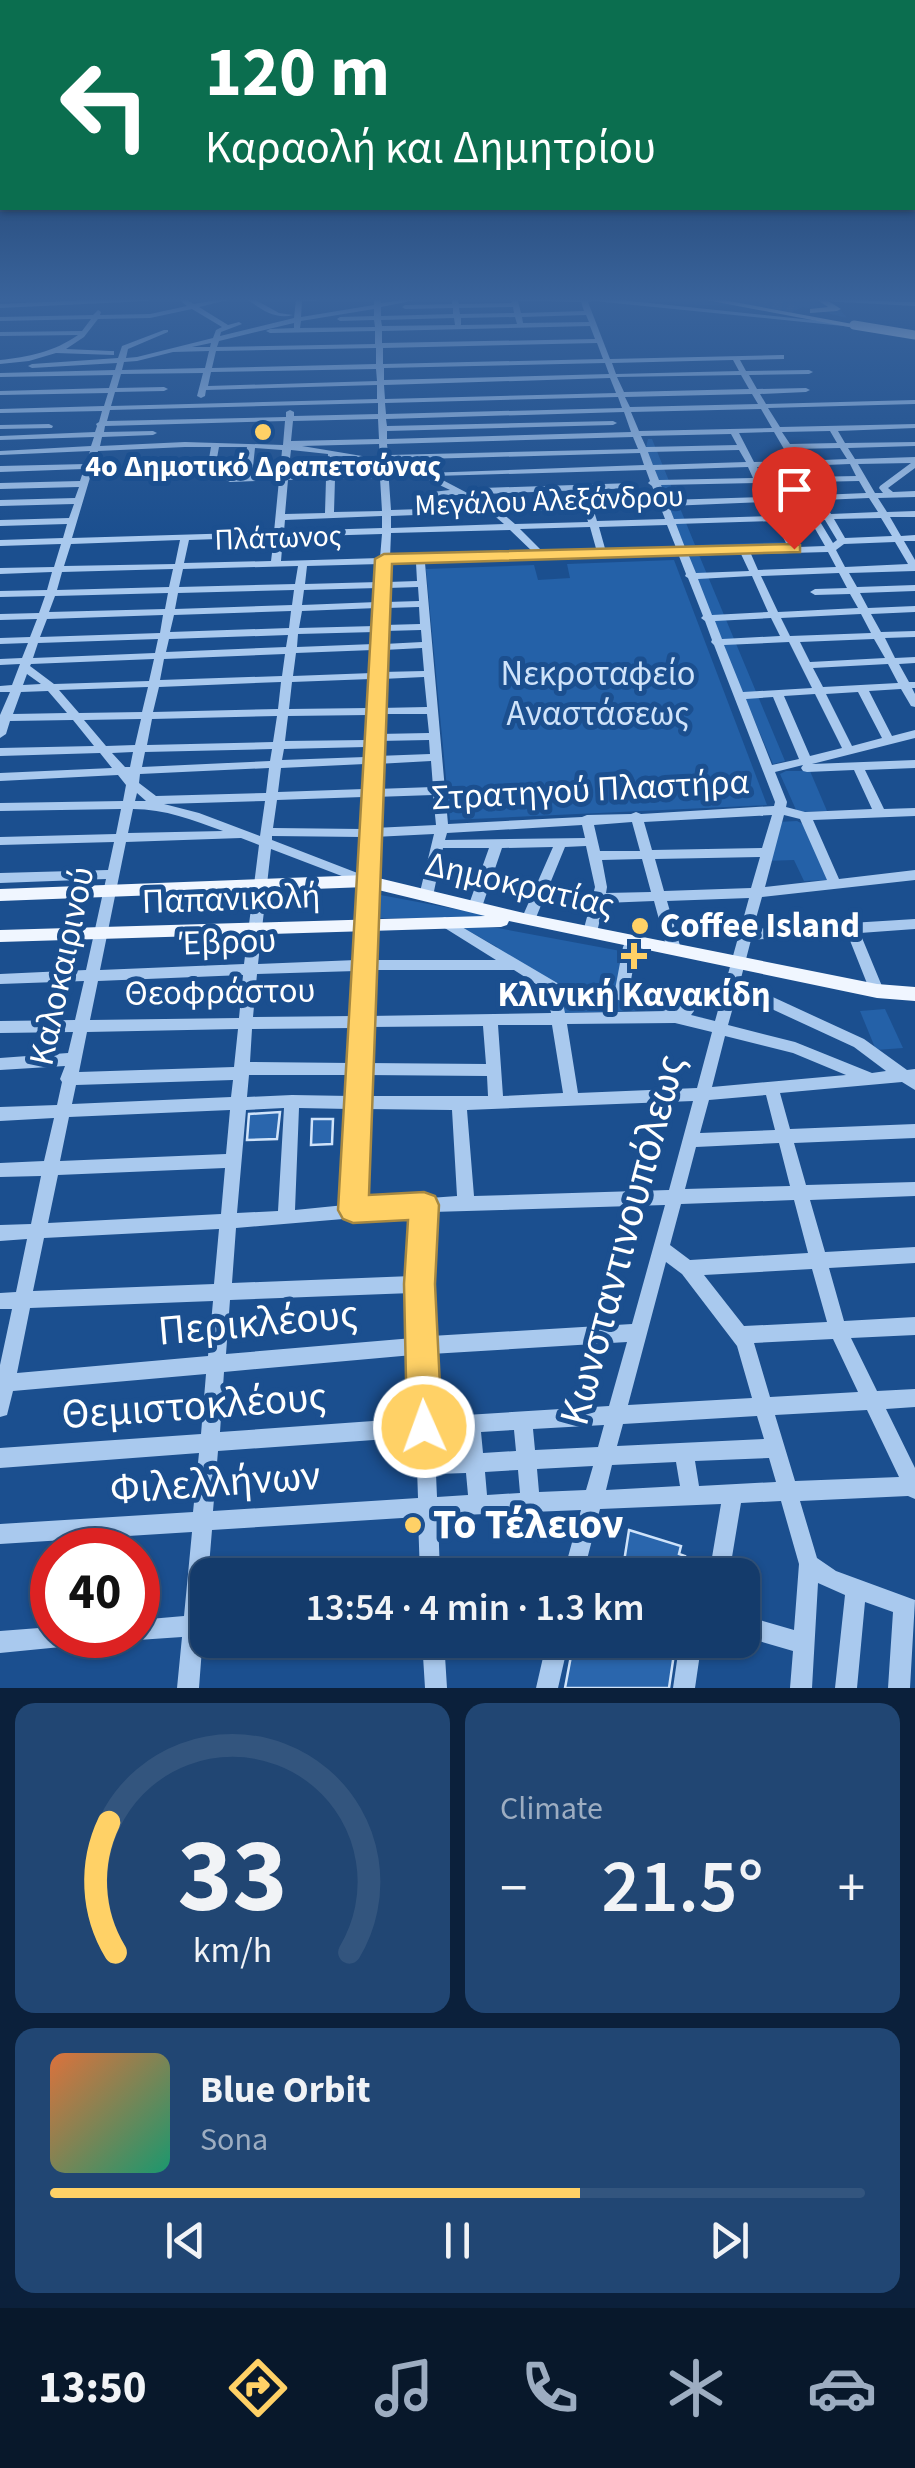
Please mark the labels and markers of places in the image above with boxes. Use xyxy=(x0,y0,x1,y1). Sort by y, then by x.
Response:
marker: 4ο Δημοτικό Δραπετσώνας xyxy=(252,421,274,443)
place label: 4ο Δημοτικό Δραπετσώνας xyxy=(85,445,441,488)
pin xyxy=(752,447,837,550)
place label: Coffee Island xyxy=(660,901,860,951)
marker: Coffee Island xyxy=(629,915,651,937)
marker: Κλινική Κανακίδη xyxy=(621,943,647,969)
place label: Κλινική Κανακίδη xyxy=(497,970,771,1020)
place label: Το Τέλειον xyxy=(433,1495,623,1555)
marker: Το Τέλειον xyxy=(402,1514,424,1536)

